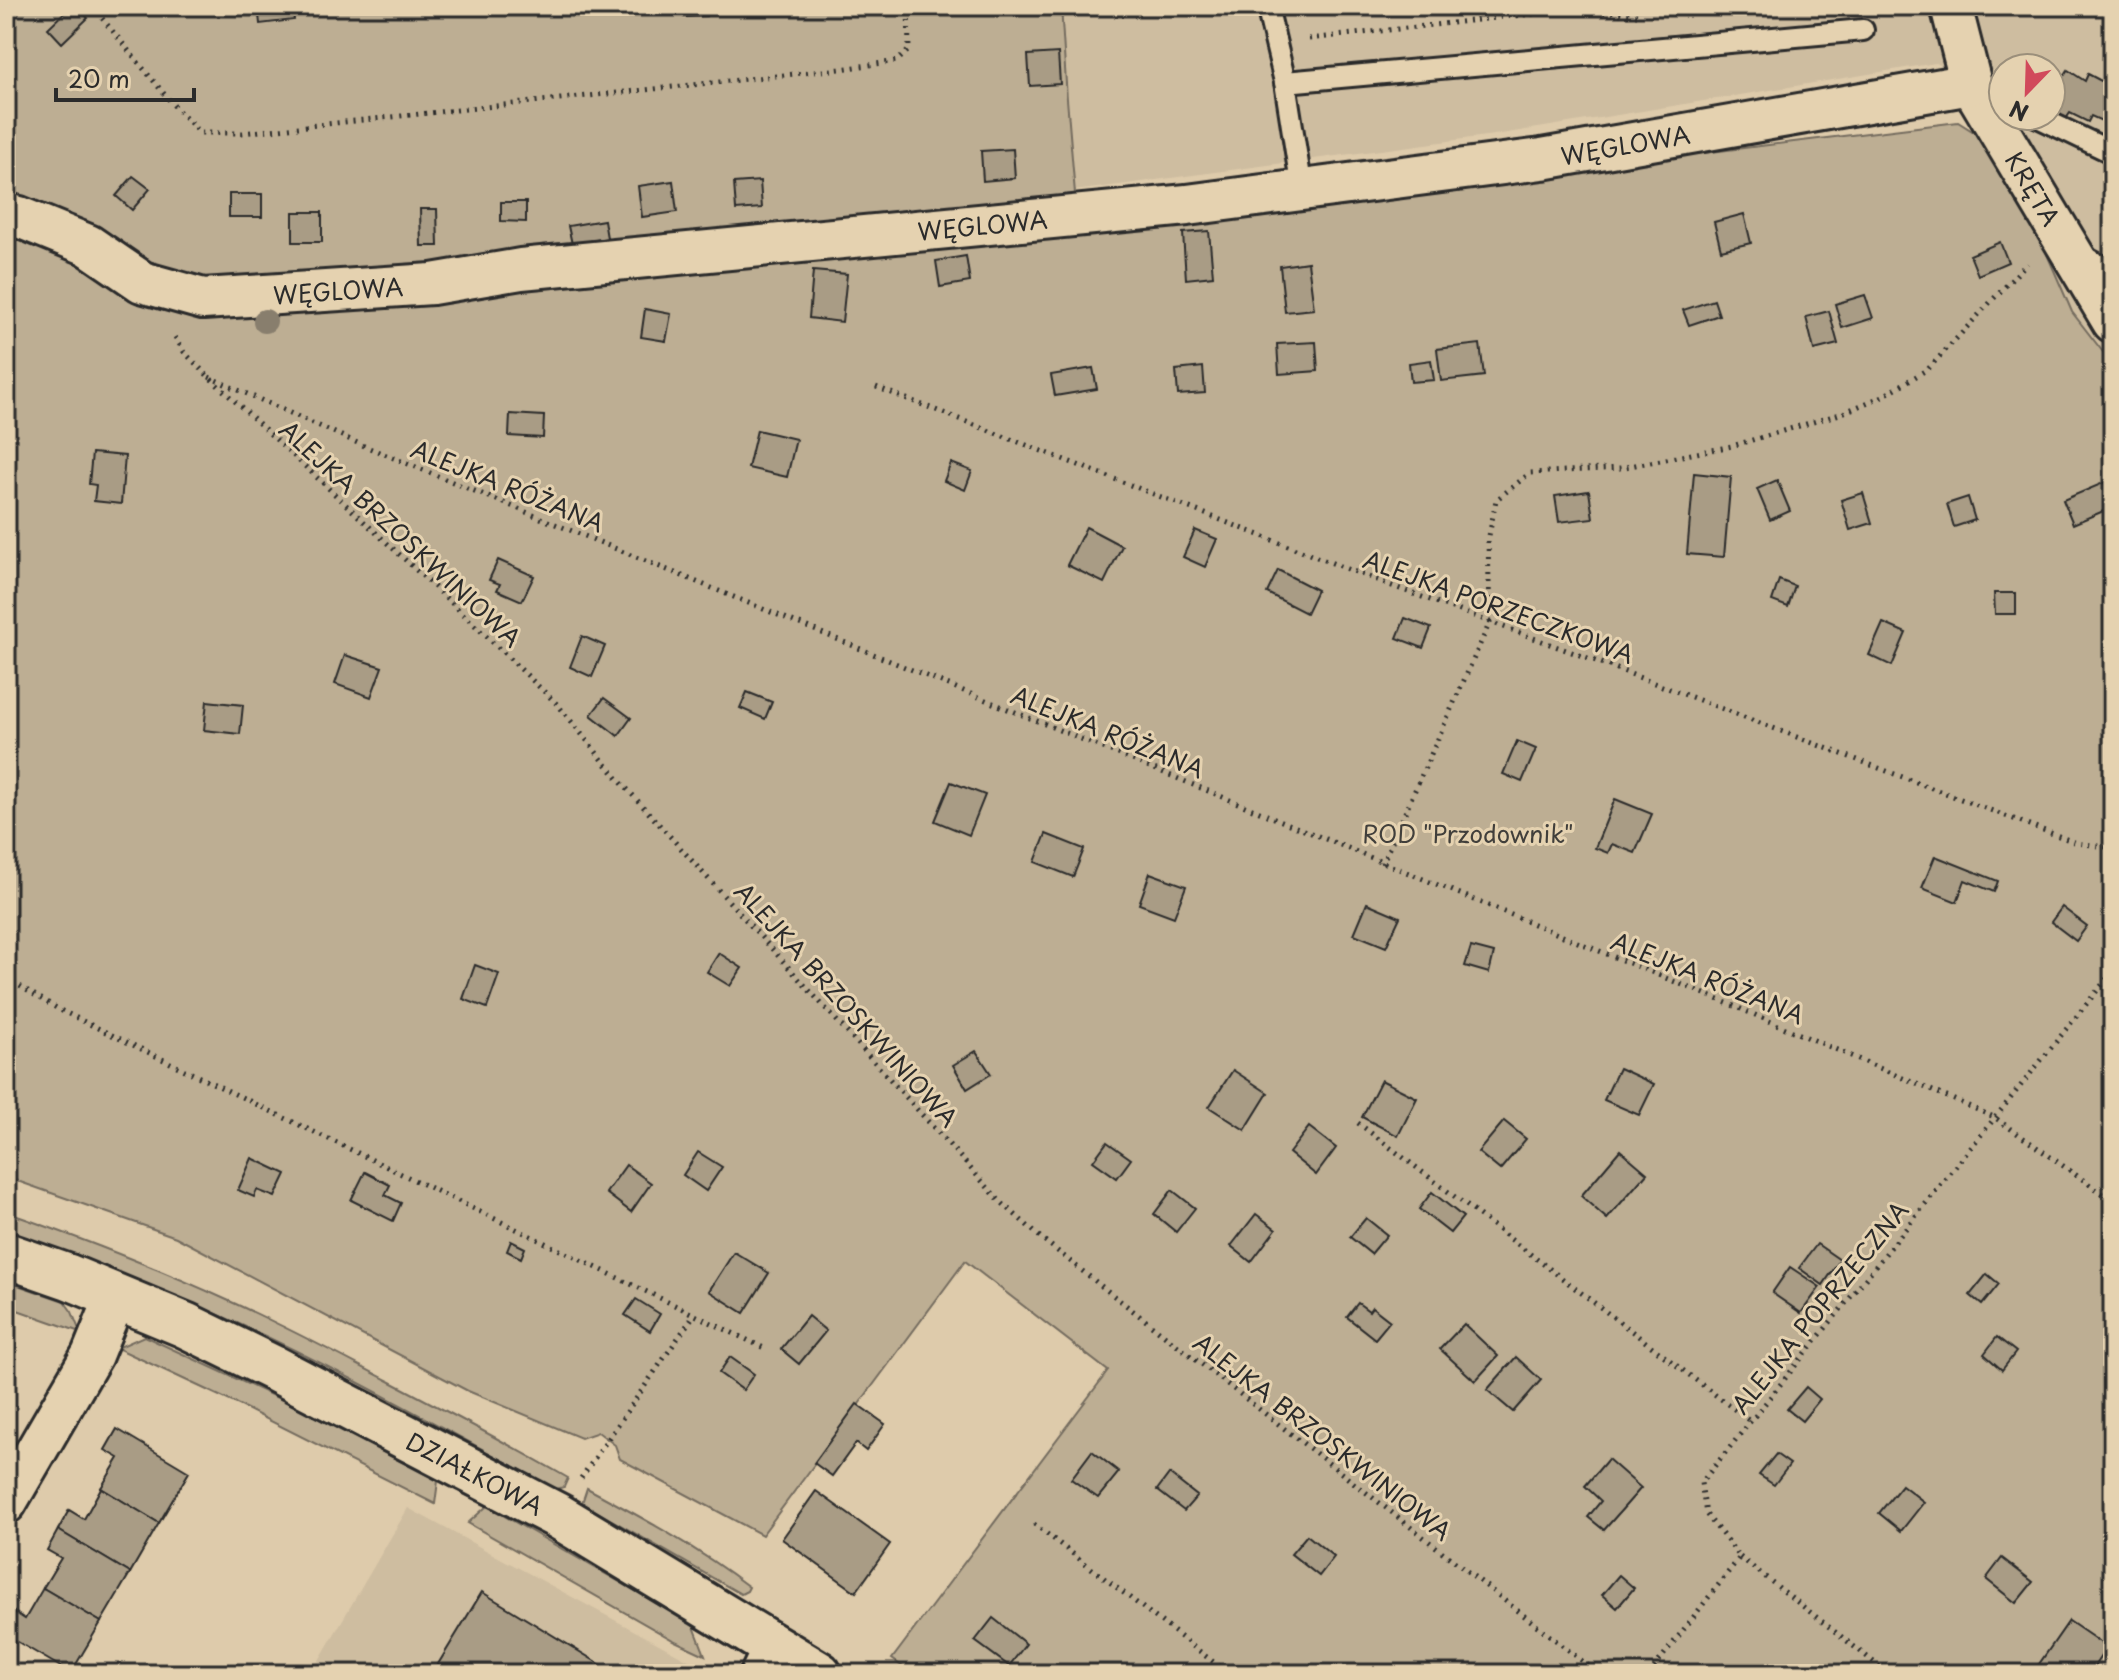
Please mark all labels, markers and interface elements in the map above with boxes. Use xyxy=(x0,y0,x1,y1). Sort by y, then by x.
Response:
scale bar xyxy=(56,52,194,102)
north arrow xyxy=(1987,52,2067,132)
text: 20 m xyxy=(68,60,130,96)
text: N xyxy=(2004,93,2033,130)
street label: WĘGLOWA xyxy=(1558,115,1693,173)
street label: KRĘTA xyxy=(1997,144,2069,232)
street label: WĘGLOWA xyxy=(916,200,1049,249)
street label: WĘGLOWA xyxy=(272,268,404,312)
street label: ALEJKA BRZOSKWINIOWA xyxy=(272,411,530,655)
street label: ALEJKA RÓŻANA xyxy=(406,430,610,540)
street label: ALEJKA PORZECZKOWA xyxy=(1359,540,1639,672)
street label: ALEJKA RÓŻANA xyxy=(1006,676,1210,786)
park label: ROD "Przodownik" xyxy=(1362,815,1574,851)
street label: ALEJKA BRZOSKWINIOWA xyxy=(727,873,967,1135)
street label: ALEJKA RÓŻANA xyxy=(1606,922,1810,1032)
street label: ALEJKA POPRZECZNA xyxy=(1722,1193,1916,1421)
street label: ALEJKA BRZOSKWINIOWA xyxy=(1186,1324,1460,1548)
street label: DZIAŁKOWA xyxy=(400,1422,550,1523)

